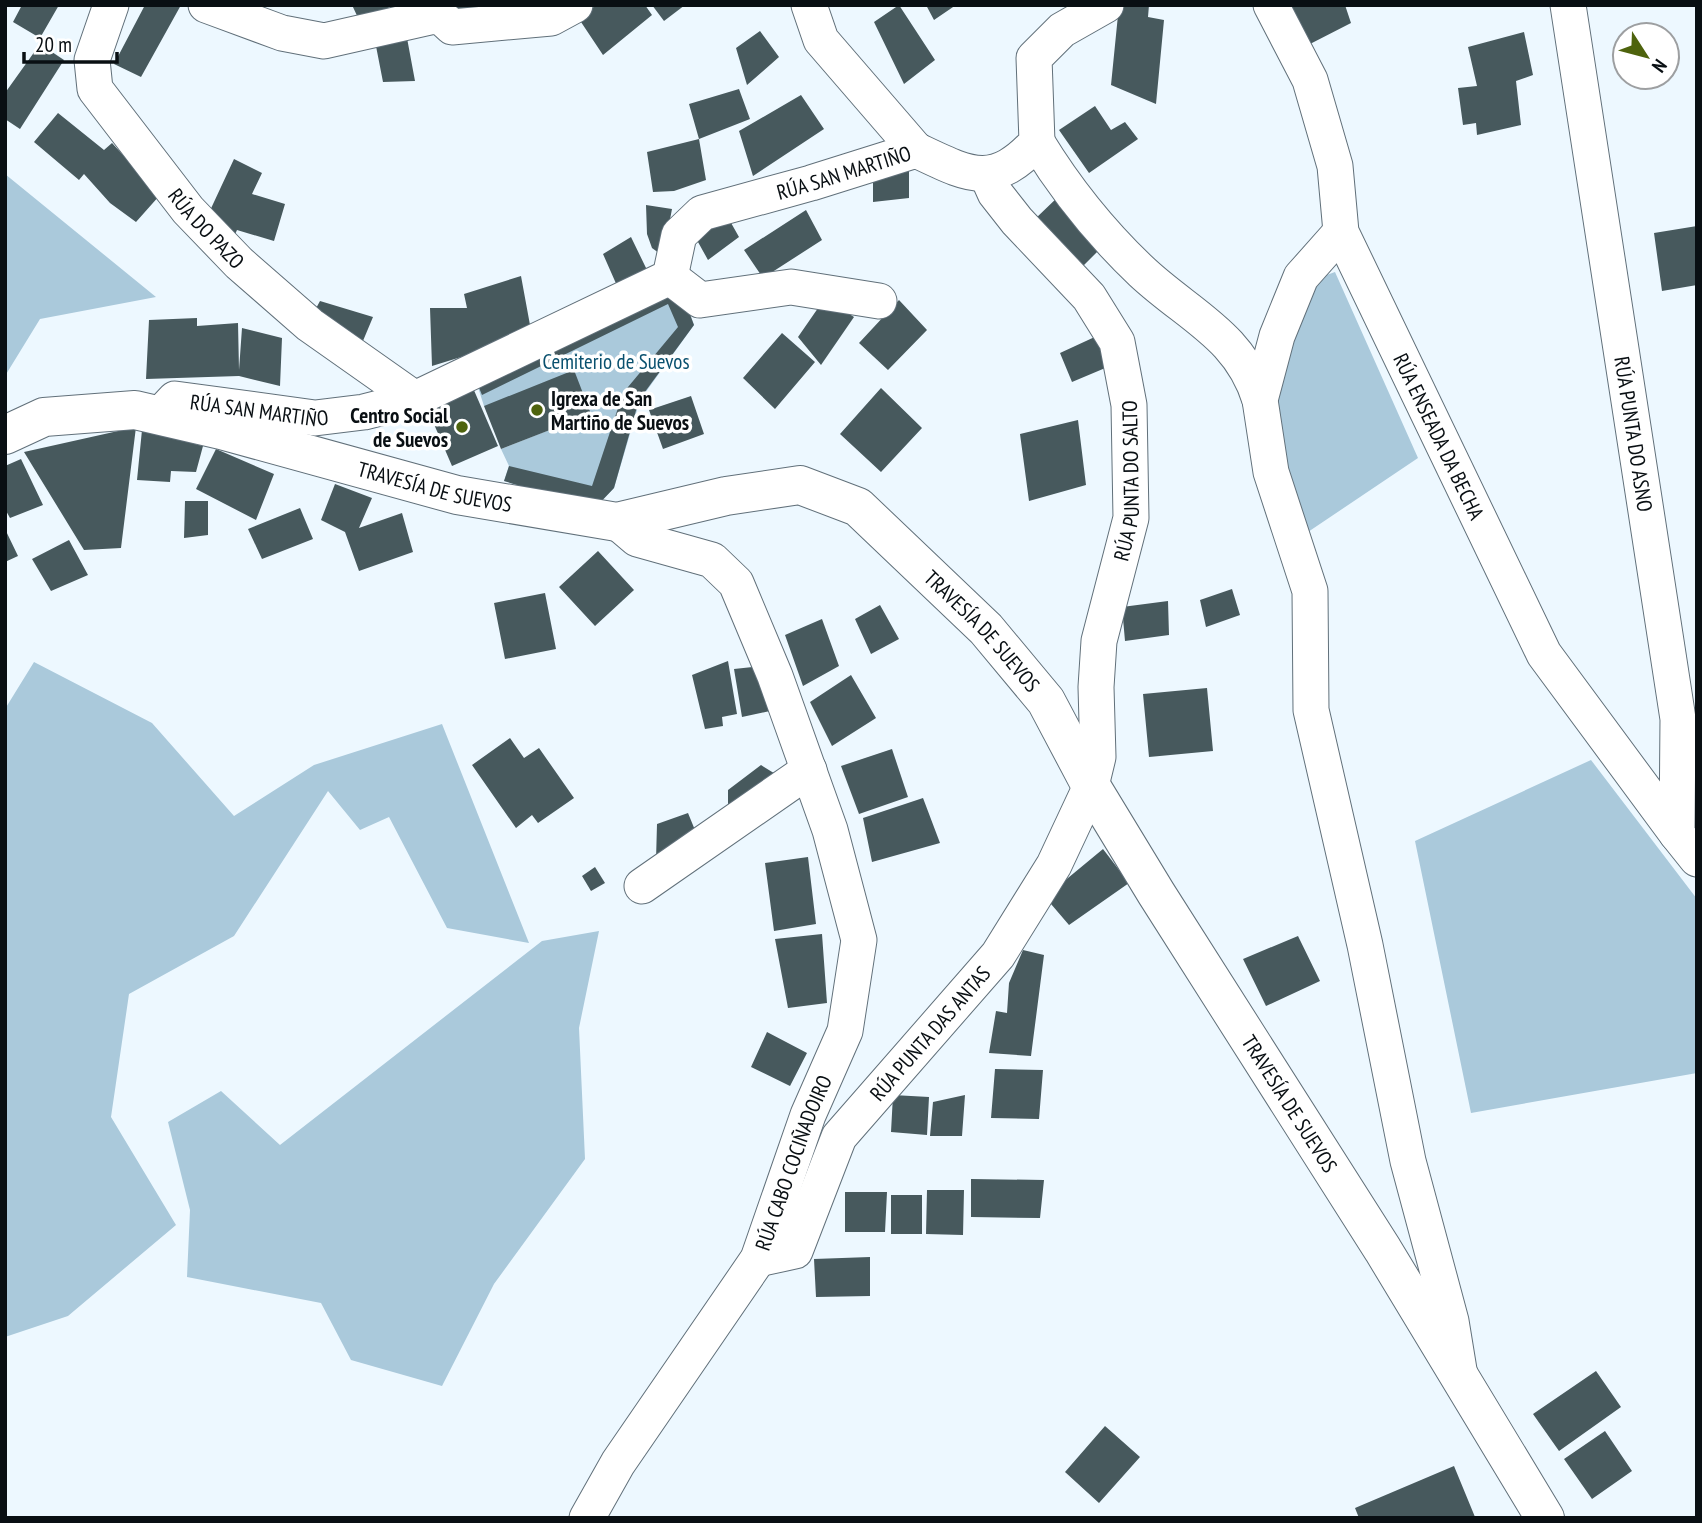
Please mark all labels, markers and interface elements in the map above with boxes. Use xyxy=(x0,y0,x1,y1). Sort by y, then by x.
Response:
scale bar xyxy=(24,21,117,65)
north arrow xyxy=(1611,21,1681,91)
text: 20 m xyxy=(35,31,72,58)
text: N xyxy=(1647,55,1672,77)
street label: RÚA SAN MARTIÑO xyxy=(773,139,914,205)
street label: RÚA DO PAZO xyxy=(163,183,251,274)
park label: Cemiterio de Suevos xyxy=(543,348,690,375)
street label: RÚA ENSEADA DA BECHA xyxy=(1388,349,1491,524)
street label: RÚA PUNTA DO ASNO xyxy=(1609,354,1659,513)
place label: Igrexa de San Martiño de Suevos xyxy=(551,385,689,436)
street label: RÚA SAN MARTIÑO xyxy=(189,388,330,432)
street label: RÚA PUNTA DO SALTO xyxy=(1107,400,1144,564)
place label: Centro Social de Suevos xyxy=(350,402,449,453)
marker: Igrexa de San Martiño de Suevos xyxy=(529,402,545,418)
marker: Centro Social de Suevos xyxy=(454,419,470,435)
street label: TRAVESÍA DE SUEVOS xyxy=(355,455,514,518)
street label: TRAVESÍA DE SUEVOS xyxy=(919,564,1046,697)
street label: RÚA PUNTA DAS ANTAS xyxy=(864,960,996,1106)
street label: TRAVESÍA DE SUEVOS xyxy=(1236,1030,1344,1177)
street label: RÚA CABO COCIÑADOIRO xyxy=(749,1071,837,1254)

